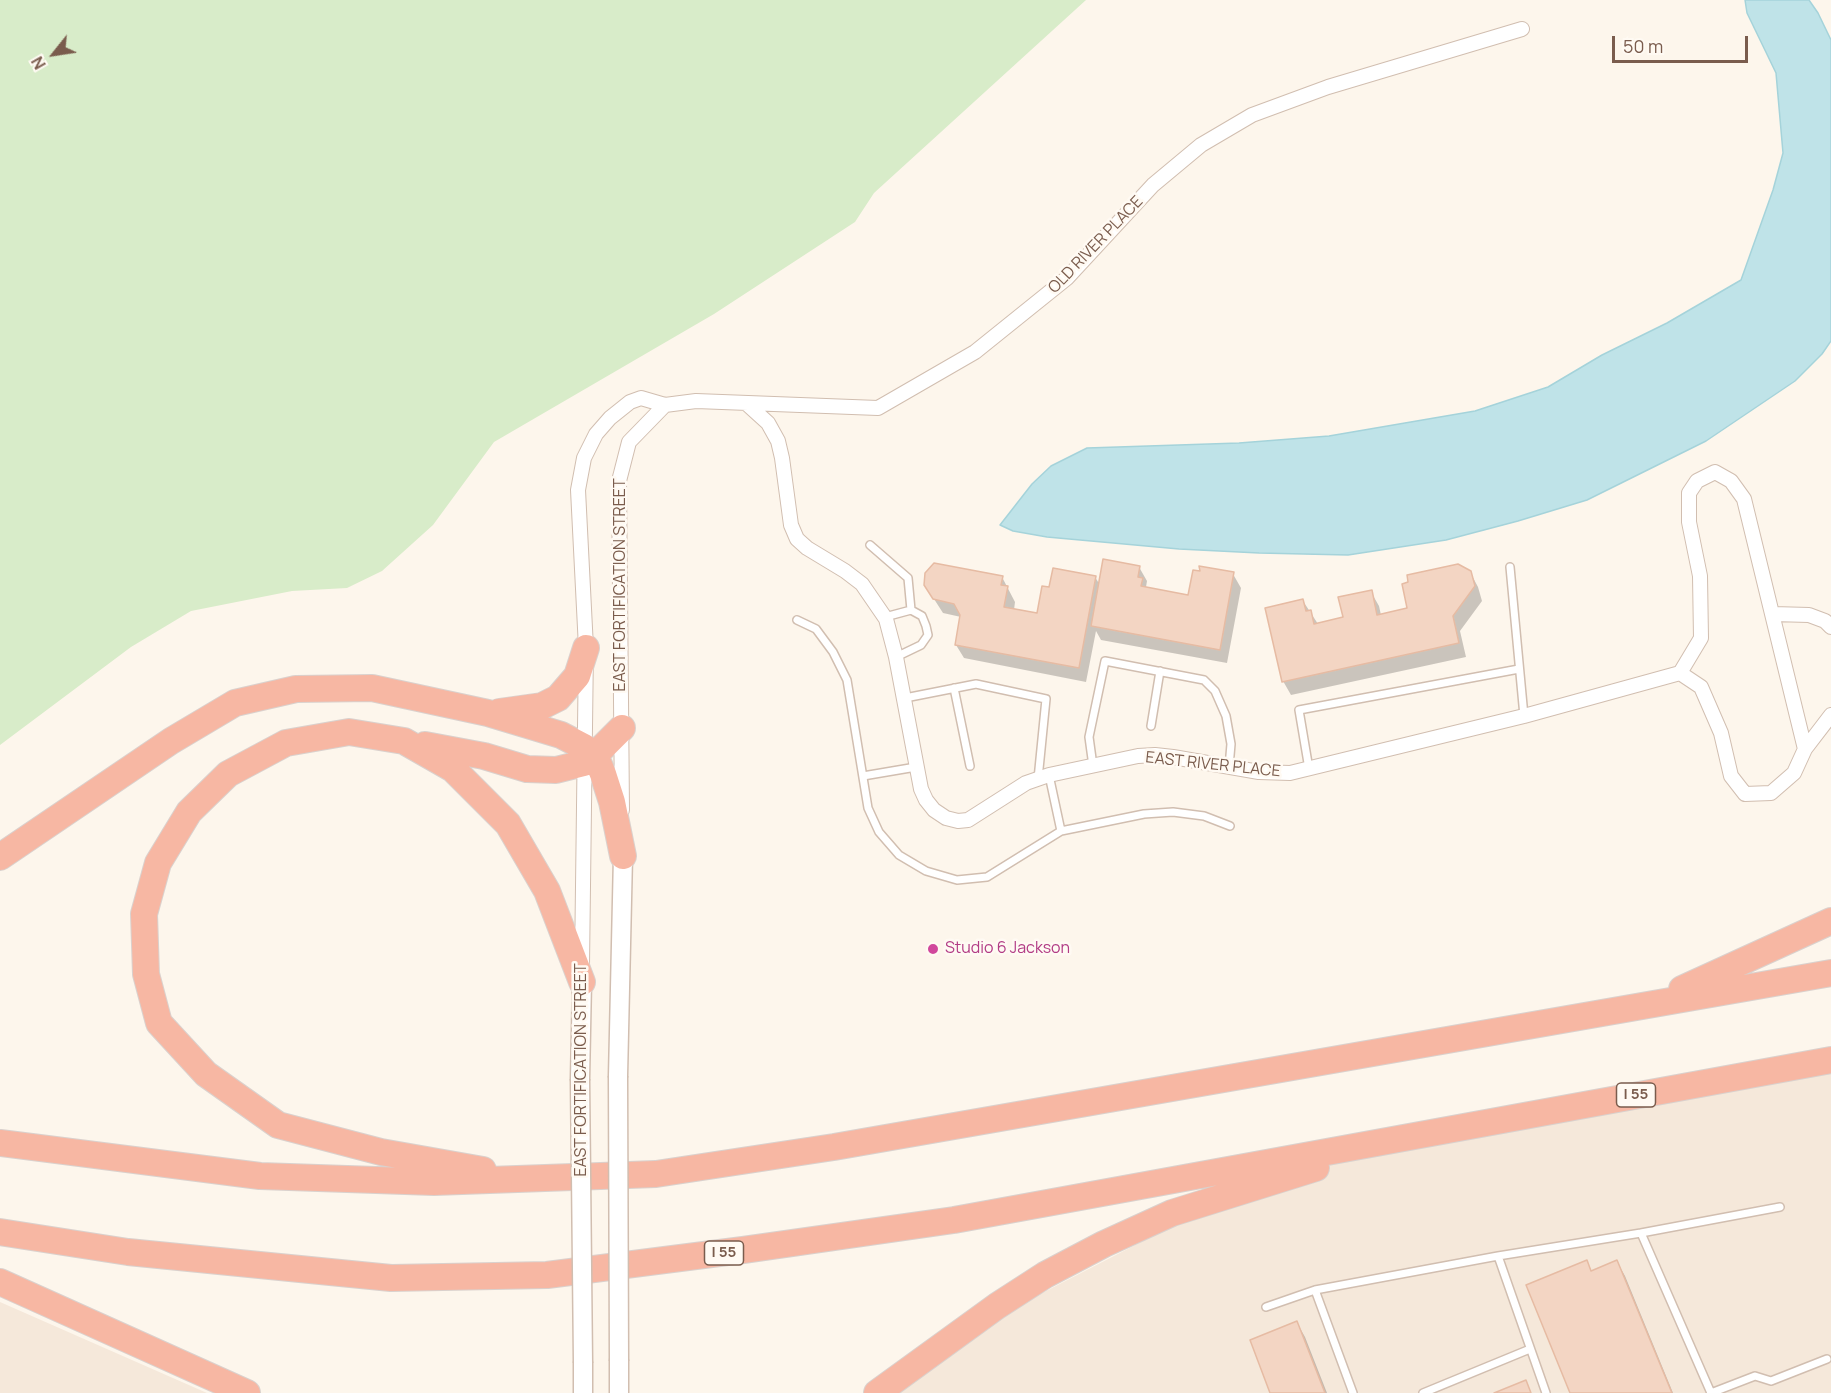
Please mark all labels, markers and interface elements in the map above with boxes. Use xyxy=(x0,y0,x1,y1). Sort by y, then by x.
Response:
north arrow xyxy=(24,24,84,84)
scale bar xyxy=(1615,24,1752,62)
text: 50 m xyxy=(1623,34,1663,58)
text: N xyxy=(26,53,51,73)
street label: OLD RIVER PLACE xyxy=(1045,192,1147,298)
street label: EAST FORTIFICATION STREET xyxy=(611,479,631,691)
street label: EAST RIVER PLACE xyxy=(1145,748,1281,782)
place label: Studio 6 Jackson xyxy=(945,939,1070,959)
marker: Studio 6 Jackson xyxy=(926,942,940,956)
street label: EAST FORTIFICATION STREET xyxy=(572,964,592,1176)
road number: I 55 xyxy=(1616,1083,1656,1107)
road number: I 55 xyxy=(704,1241,744,1265)

